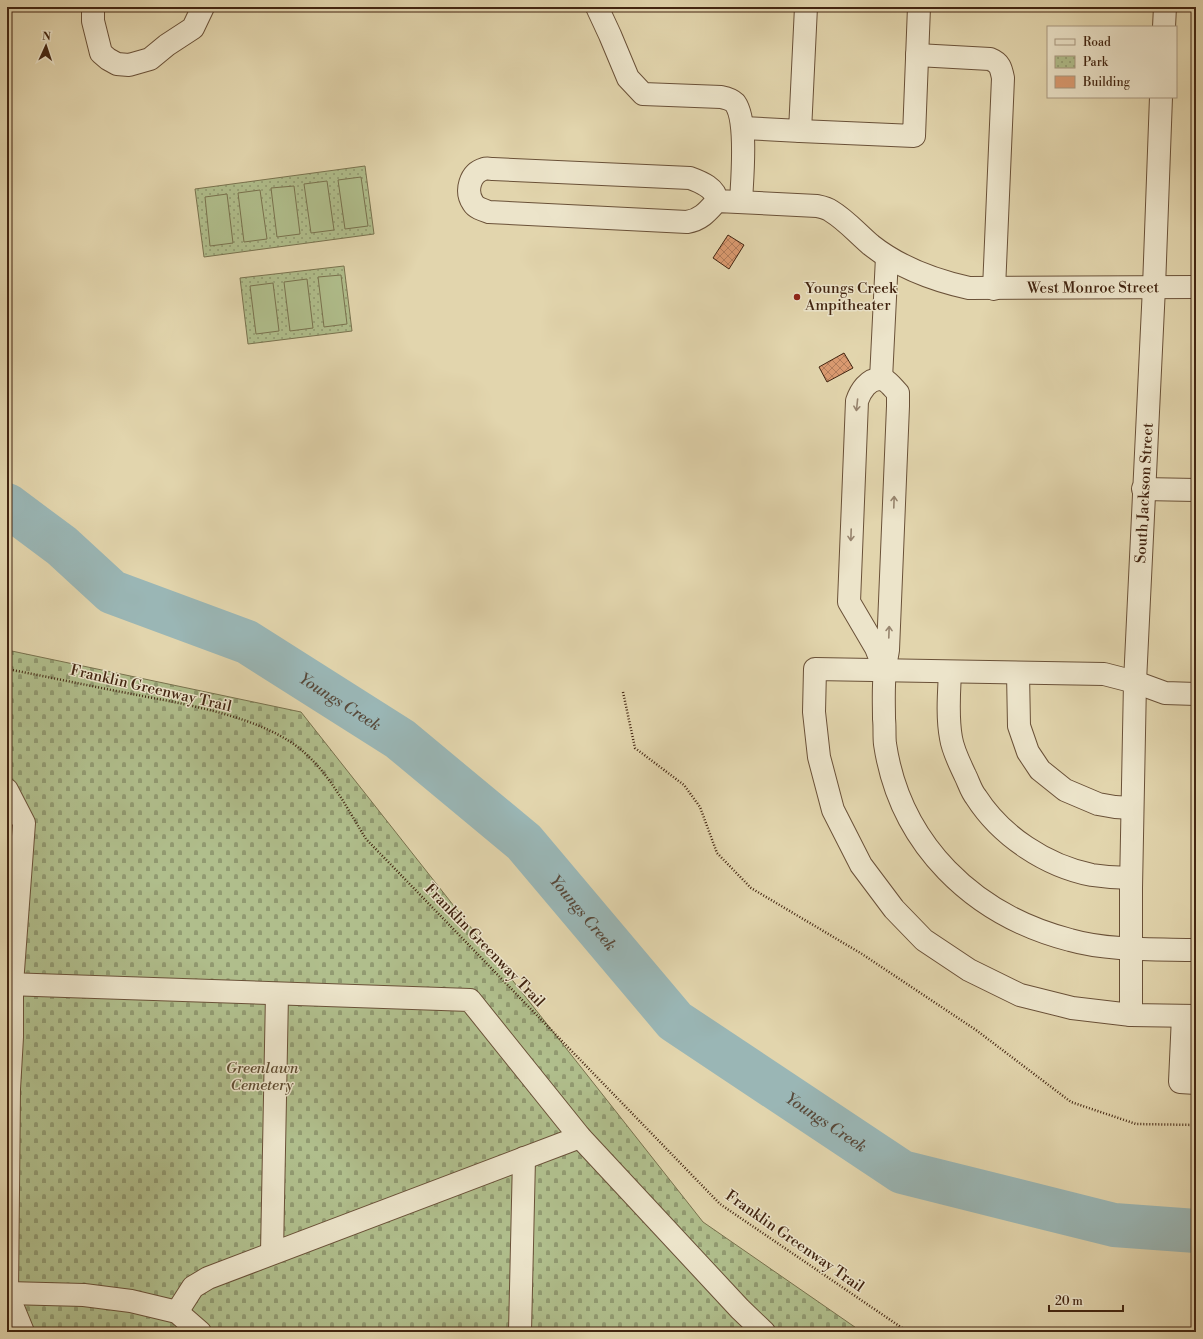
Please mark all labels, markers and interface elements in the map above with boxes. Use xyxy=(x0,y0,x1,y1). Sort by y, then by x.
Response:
north arrow xyxy=(26,26,66,66)
legend xyxy=(1047,26,1177,98)
text: N xyxy=(42,30,51,44)
text: Road xyxy=(1083,35,1111,50)
text: Park xyxy=(1083,55,1109,70)
text: Building xyxy=(1082,75,1131,90)
street label: West Monroe Street xyxy=(1026,278,1160,298)
place label: Youngs Creek Ampitheater xyxy=(804,279,898,315)
marker: Youngs Creek Ampitheater xyxy=(792,292,802,302)
one-way arrow xyxy=(853,398,861,411)
street label: South Jackson Street xyxy=(1131,422,1158,564)
one-way arrow xyxy=(891,496,898,509)
one-way arrow xyxy=(848,528,855,541)
one-way arrow xyxy=(885,626,892,639)
street label: Franklin Greenway Trail xyxy=(68,661,234,716)
water label: Youngs Creek xyxy=(295,669,385,735)
water label: Youngs Creek xyxy=(545,871,620,955)
street label: Franklin Greenway Trail xyxy=(421,879,549,1012)
park label: Greenlawn Cemetery xyxy=(226,1059,299,1095)
water label: Youngs Creek xyxy=(782,1088,870,1157)
street label: Franklin Greenway Trail xyxy=(722,1186,868,1297)
scale bar xyxy=(1049,1287,1123,1313)
text: 20 m xyxy=(1055,1294,1083,1309)

